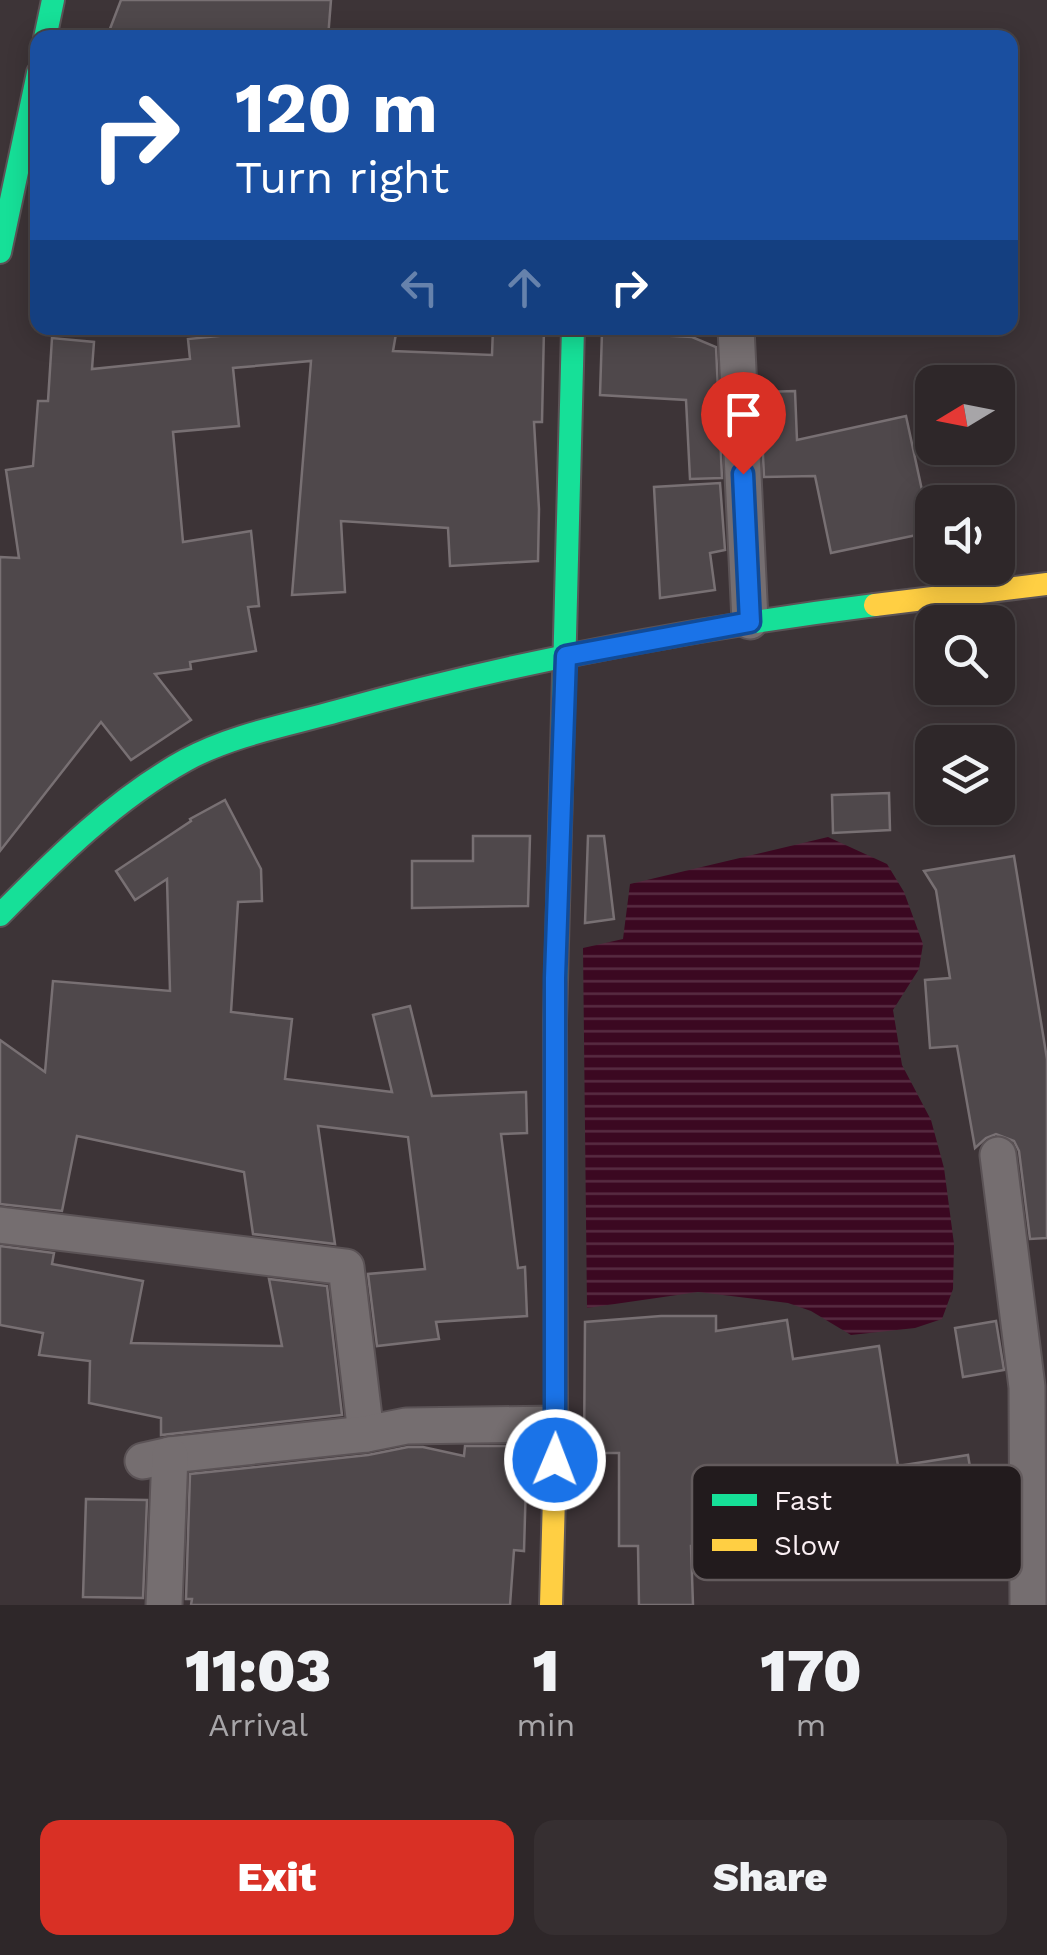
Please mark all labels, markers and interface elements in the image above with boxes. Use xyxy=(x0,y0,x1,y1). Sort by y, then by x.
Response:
text: 120 m xyxy=(235,67,438,149)
icon: right xyxy=(70,70,200,200)
text: Turn right xyxy=(235,151,449,204)
icon: left xyxy=(392,260,447,315)
icon: ahead xyxy=(497,260,552,315)
icon: right xyxy=(602,260,657,315)
north arrow xyxy=(915,365,1015,465)
map controls xyxy=(915,365,1015,825)
pin xyxy=(701,372,786,475)
icon: arrive xyxy=(716,387,771,442)
button: sound xyxy=(915,485,1015,585)
button: search xyxy=(915,605,1015,705)
button: layers xyxy=(915,725,1015,825)
position arrow xyxy=(503,1408,607,1512)
legend xyxy=(692,1465,1022,1580)
text: Fast xyxy=(774,1484,832,1517)
text: Slow xyxy=(774,1529,840,1562)
text: 11:03 xyxy=(185,1635,331,1706)
text: 1 xyxy=(532,1635,559,1706)
text: 170 xyxy=(760,1635,862,1706)
text: Arrival xyxy=(208,1706,308,1744)
text: min xyxy=(516,1706,575,1744)
text: m xyxy=(796,1706,826,1744)
button: Exit xyxy=(40,1820,514,1935)
button: Share xyxy=(534,1820,1007,1935)

